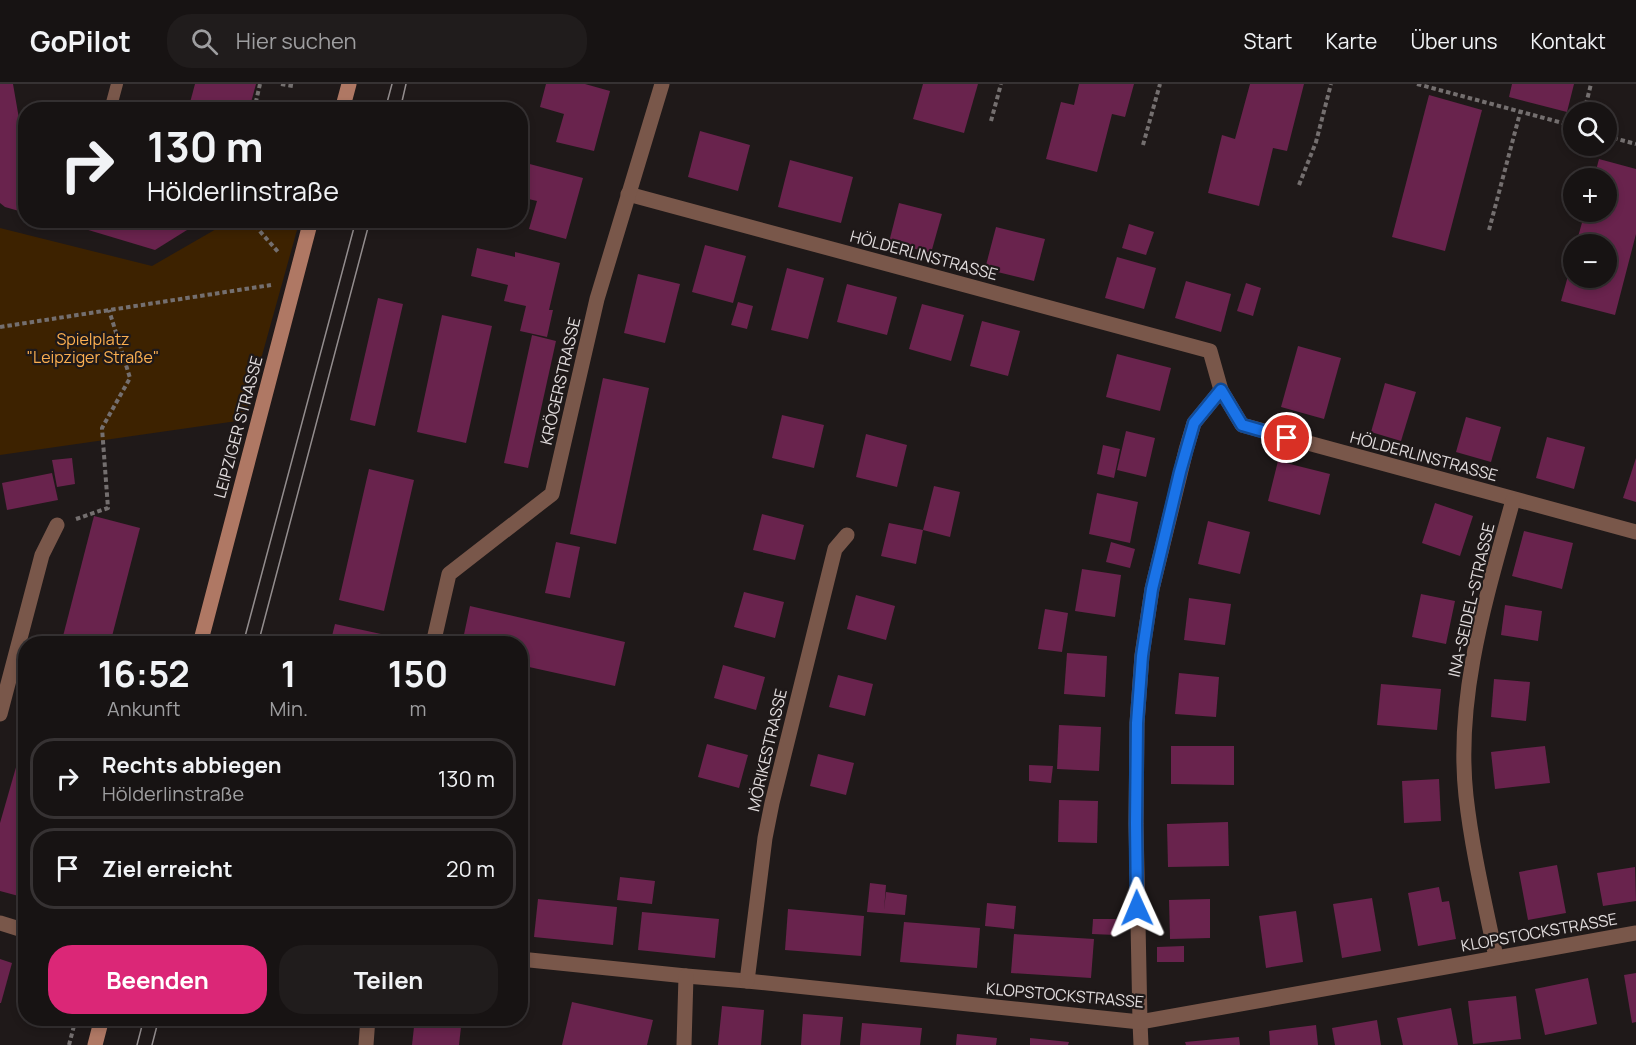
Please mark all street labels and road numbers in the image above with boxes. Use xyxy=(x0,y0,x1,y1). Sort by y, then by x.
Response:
street label: HÖLDERLINSTRASSE xyxy=(848,225,1000,285)
street label: KRÖGERSTRASSE xyxy=(535,315,585,447)
street label: LEIPZIGER STRASSE xyxy=(208,353,268,501)
street label: HÖLDERLINSTRASSE xyxy=(1348,426,1500,486)
street label: INA-SEIDEL-STRASSE xyxy=(1443,521,1499,679)
street label: MÖRIKESTRASSE xyxy=(742,686,792,814)
street label: KLOPSTOCKSTRASSE xyxy=(1459,907,1619,957)
street label: KLOPSTOCKSTRASSE xyxy=(985,977,1145,1013)

